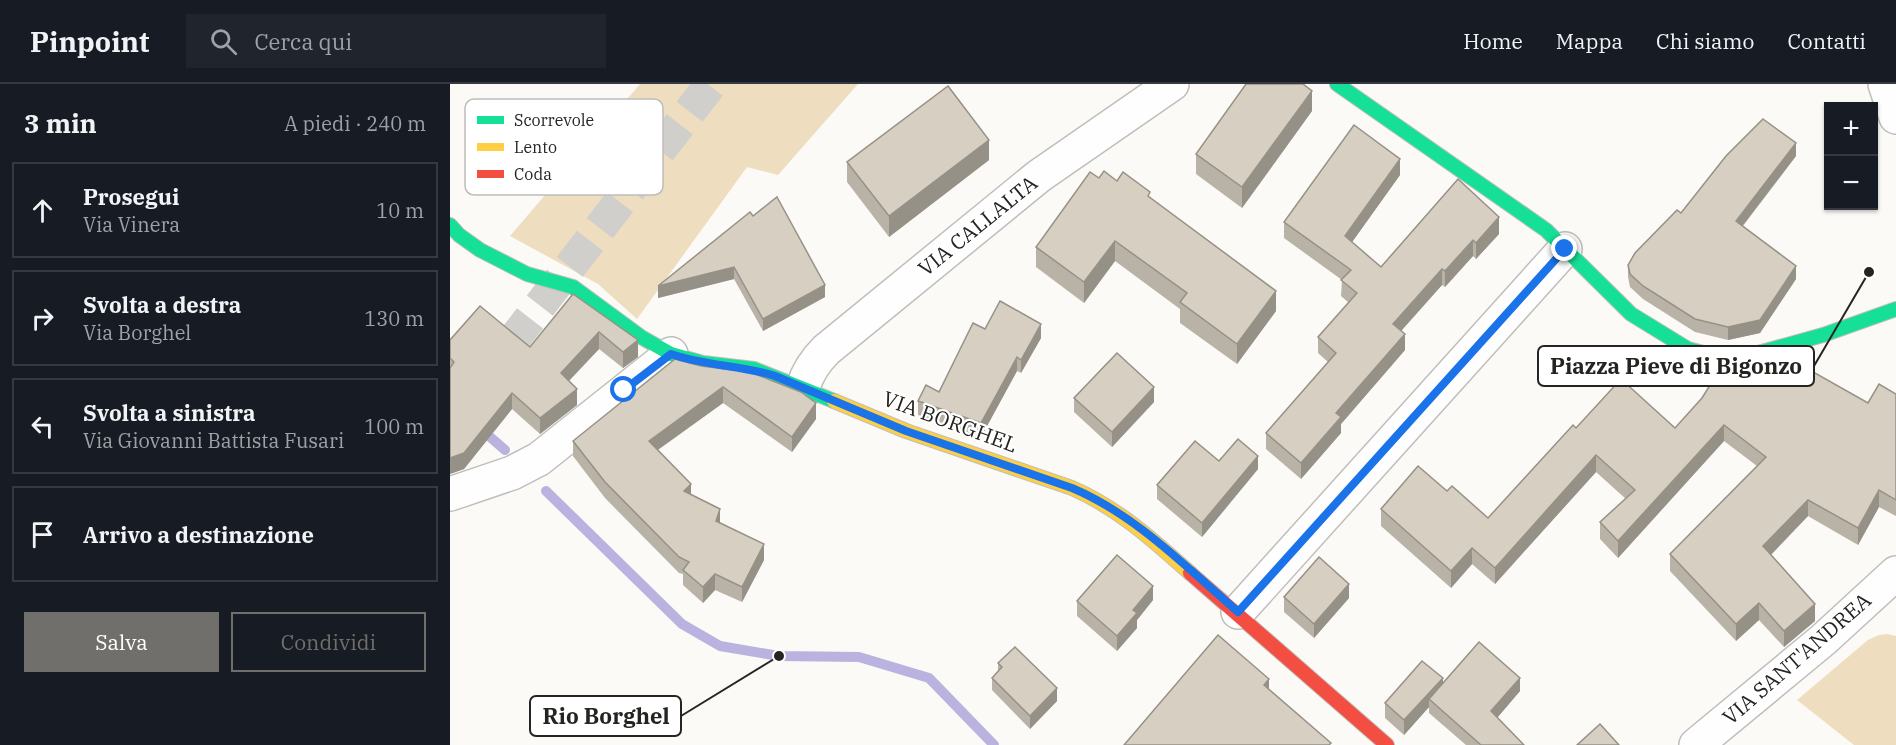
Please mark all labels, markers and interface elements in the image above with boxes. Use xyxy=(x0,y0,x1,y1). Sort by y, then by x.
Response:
search box xyxy=(186,14,606,68)
text: Pinpoint xyxy=(30,23,150,60)
icon: search xyxy=(207,25,240,58)
text: Cerca qui xyxy=(255,27,352,56)
text: Home xyxy=(1463,27,1523,55)
text: Mappa xyxy=(1556,27,1623,55)
text: Chi siamo xyxy=(1656,27,1754,55)
text: Contatti xyxy=(1787,27,1866,55)
legend xyxy=(465,99,663,195)
map controls xyxy=(1824,102,1878,210)
button: + xyxy=(1824,102,1878,156)
text: 3 min xyxy=(24,106,97,140)
text: A piedi · 240 m xyxy=(284,110,426,137)
text: Scorrevole xyxy=(514,110,594,130)
text: Lento xyxy=(514,137,557,157)
button: − xyxy=(1824,156,1878,210)
text: Coda xyxy=(514,164,552,184)
street label: VIA CALLALTA xyxy=(912,168,1043,282)
text: Prosegui xyxy=(83,182,179,211)
icon: ahead xyxy=(26,194,59,227)
text: 10 m xyxy=(376,197,424,224)
text: Via Vinera xyxy=(83,211,180,238)
route end xyxy=(1551,235,1577,261)
text: Svolta a destra xyxy=(83,290,241,319)
icon: right xyxy=(26,302,59,335)
text: 130 m xyxy=(364,305,424,332)
text: Via Borghel xyxy=(83,319,191,346)
callout: Piazza Pieve di Bigonzo xyxy=(1538,346,1814,386)
text: Piazza Pieve di Bigonzo xyxy=(1550,351,1802,380)
route start xyxy=(610,376,636,402)
street label: VIA BORGHEL xyxy=(879,384,1021,458)
text: Svolta a sinistra xyxy=(83,398,256,427)
icon: left xyxy=(26,410,59,443)
text: 100 m xyxy=(364,413,424,440)
text: Via Giovanni Battista Fusari xyxy=(83,427,344,454)
icon: arrive xyxy=(26,518,59,551)
text: Arrivo a destinazione xyxy=(83,520,314,549)
street label: VIA SANT'ANDREA xyxy=(1716,585,1877,731)
button: Salva xyxy=(24,612,219,672)
button: Condividi xyxy=(231,612,426,672)
callout: Rio Borghel xyxy=(530,696,681,736)
text: Rio Borghel xyxy=(542,701,670,730)

